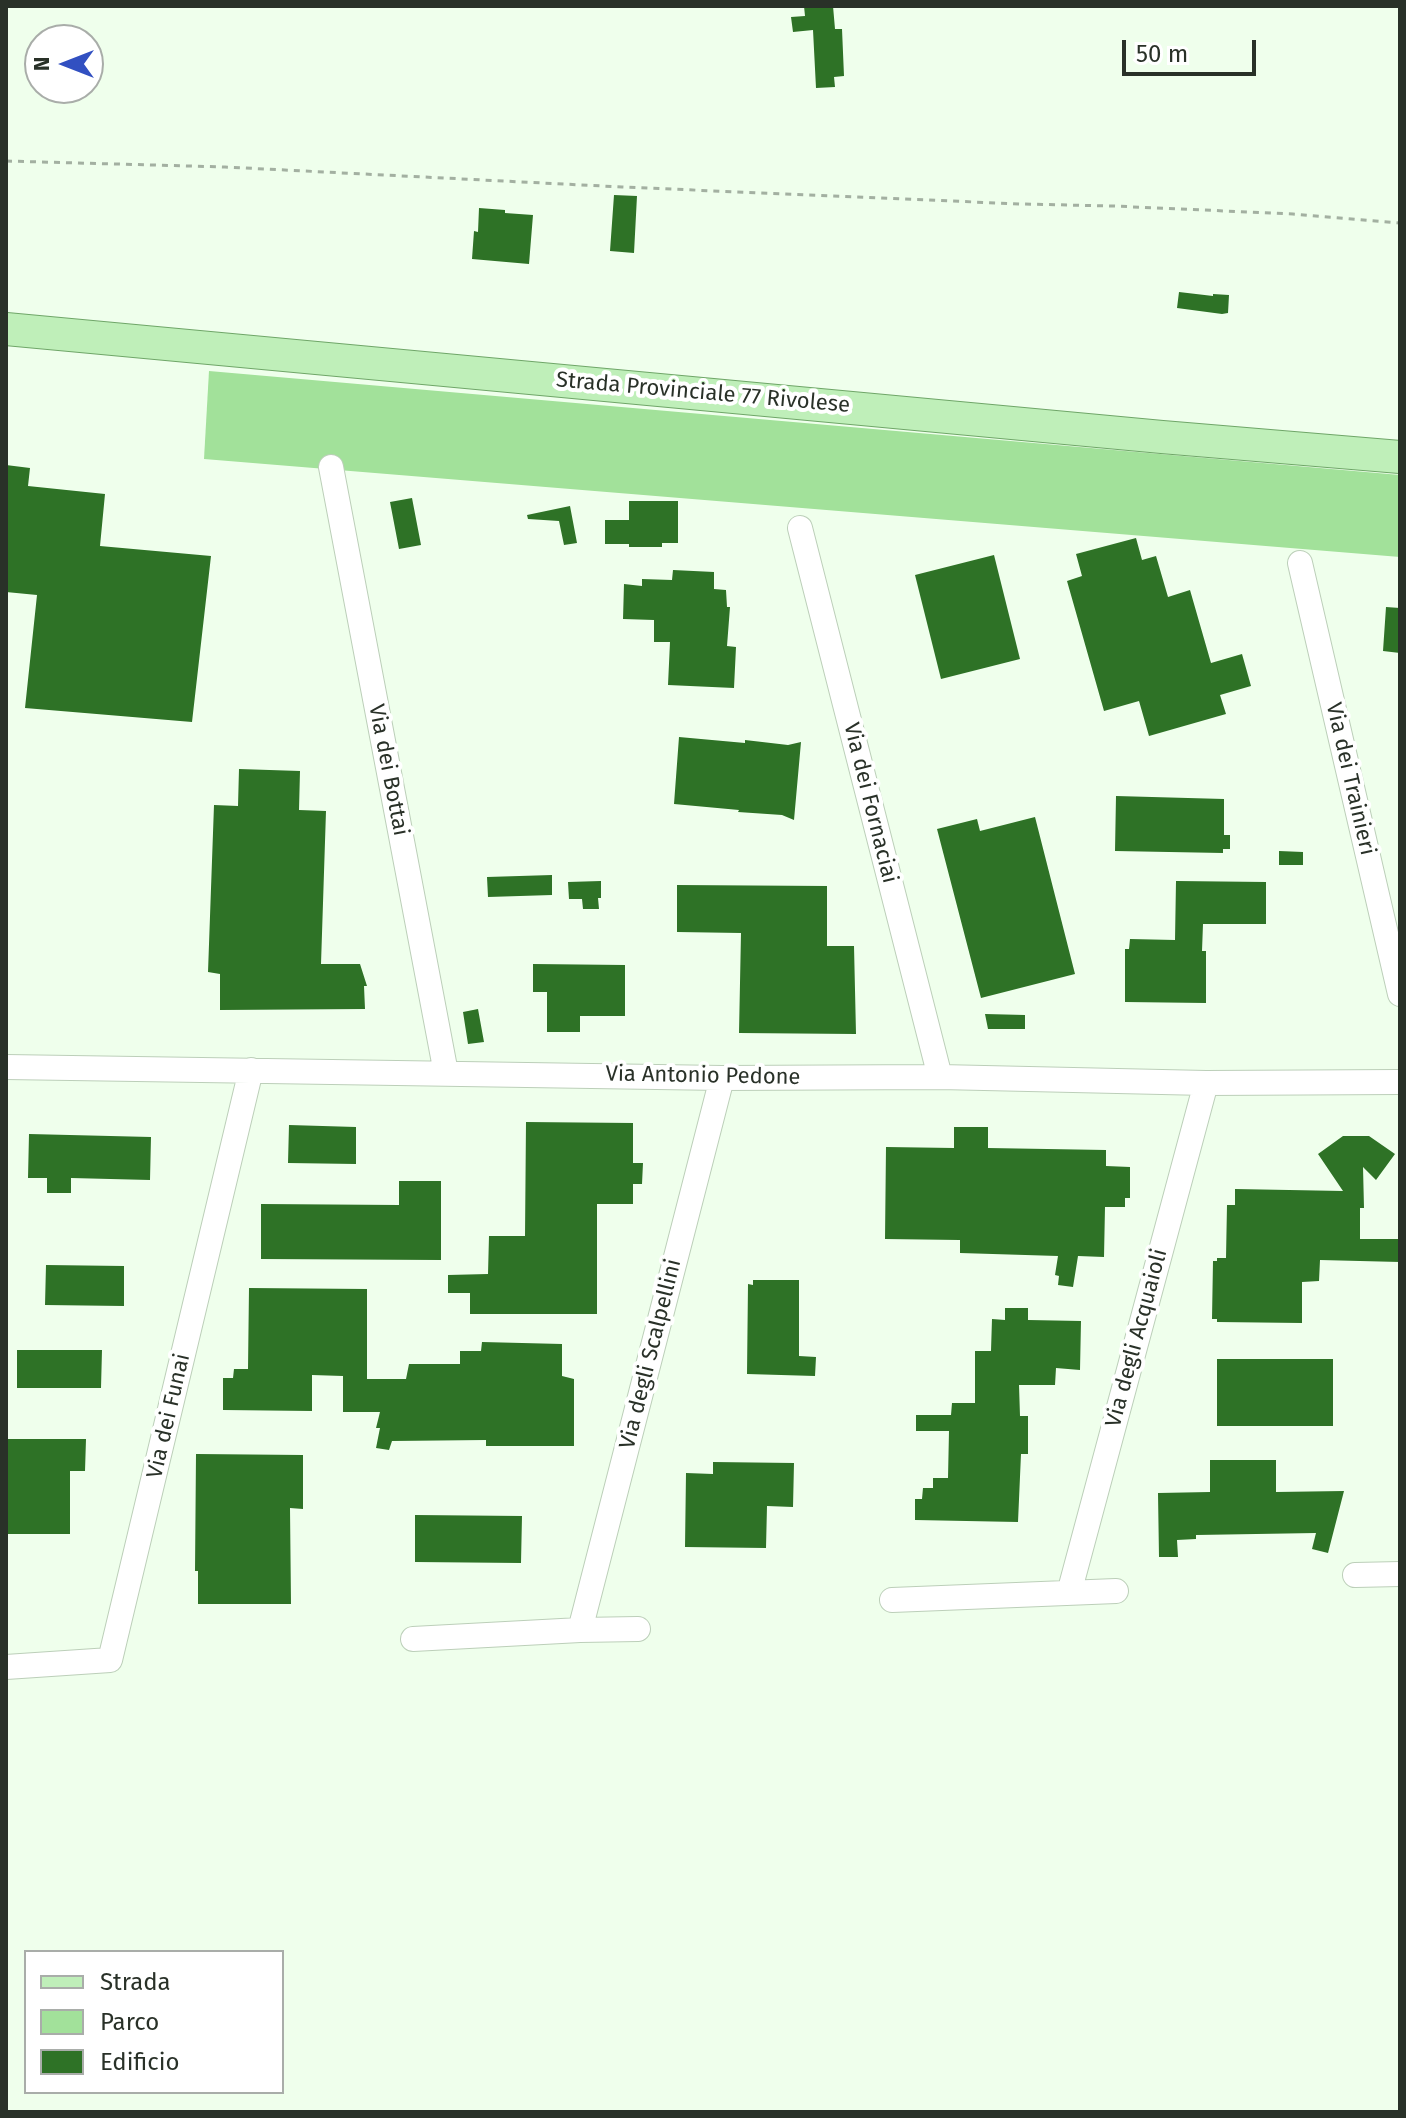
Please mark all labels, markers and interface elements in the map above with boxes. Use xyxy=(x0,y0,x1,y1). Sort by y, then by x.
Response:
north arrow xyxy=(24,24,104,104)
scale bar xyxy=(1126,24,1260,74)
text: 50 m xyxy=(1136,40,1188,68)
text: N xyxy=(28,57,55,71)
street label: Strada Provinciale 77 Rivolese xyxy=(555,367,851,419)
street label: Via dei Trainieri xyxy=(1320,700,1380,858)
street label: Via dei Bottai xyxy=(362,702,414,838)
street label: Via dei Fornaciai xyxy=(837,720,903,886)
street label: Via Antonio Pedone xyxy=(605,1061,801,1091)
street label: Via degli Acquaioli xyxy=(1100,1246,1174,1430)
street label: Via degli Scalpellini xyxy=(615,1256,687,1452)
street label: Via dei Funai xyxy=(142,1351,196,1481)
legend xyxy=(24,1950,284,2094)
text: Strada xyxy=(100,1968,171,1996)
text: Parco xyxy=(100,2008,159,2036)
text: Edificio xyxy=(100,2048,180,2076)

